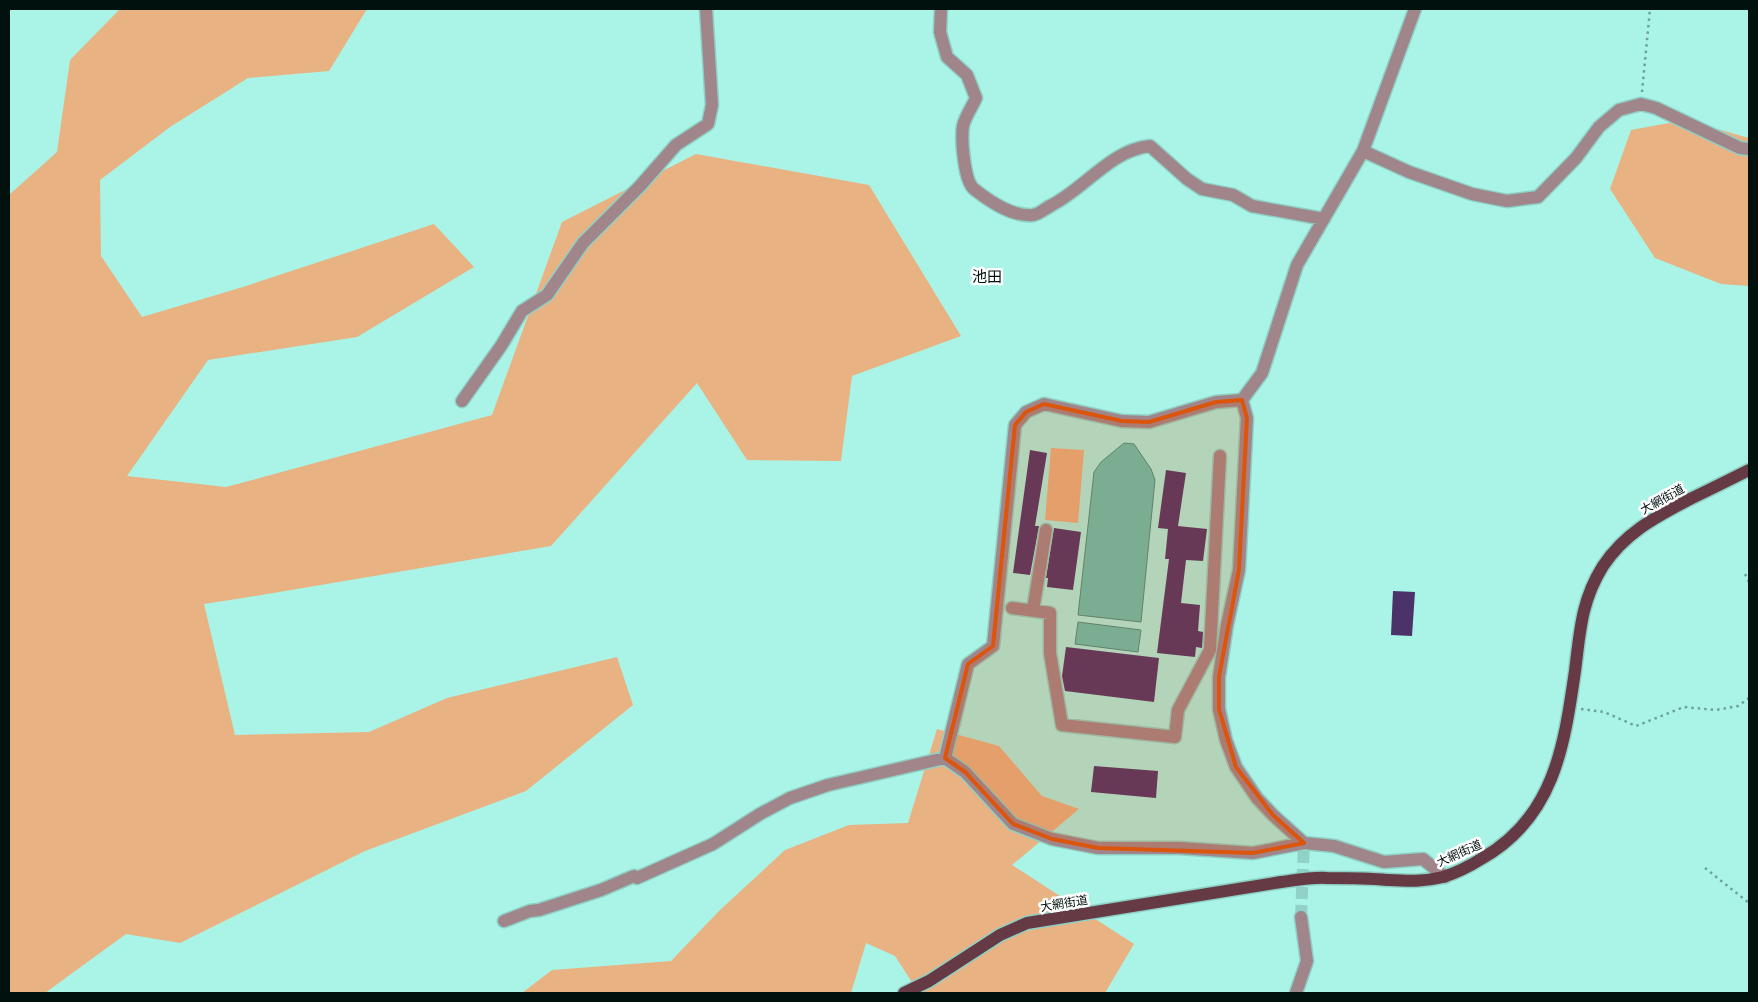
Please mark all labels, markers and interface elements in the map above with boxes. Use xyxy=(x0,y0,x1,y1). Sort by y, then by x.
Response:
district label: 池田 xyxy=(972,266,1002,287)
street label: 大網街道 xyxy=(1637,480,1687,518)
street label: 大網街道 xyxy=(1434,835,1484,871)
street label: 大網街道 xyxy=(1039,891,1089,915)

